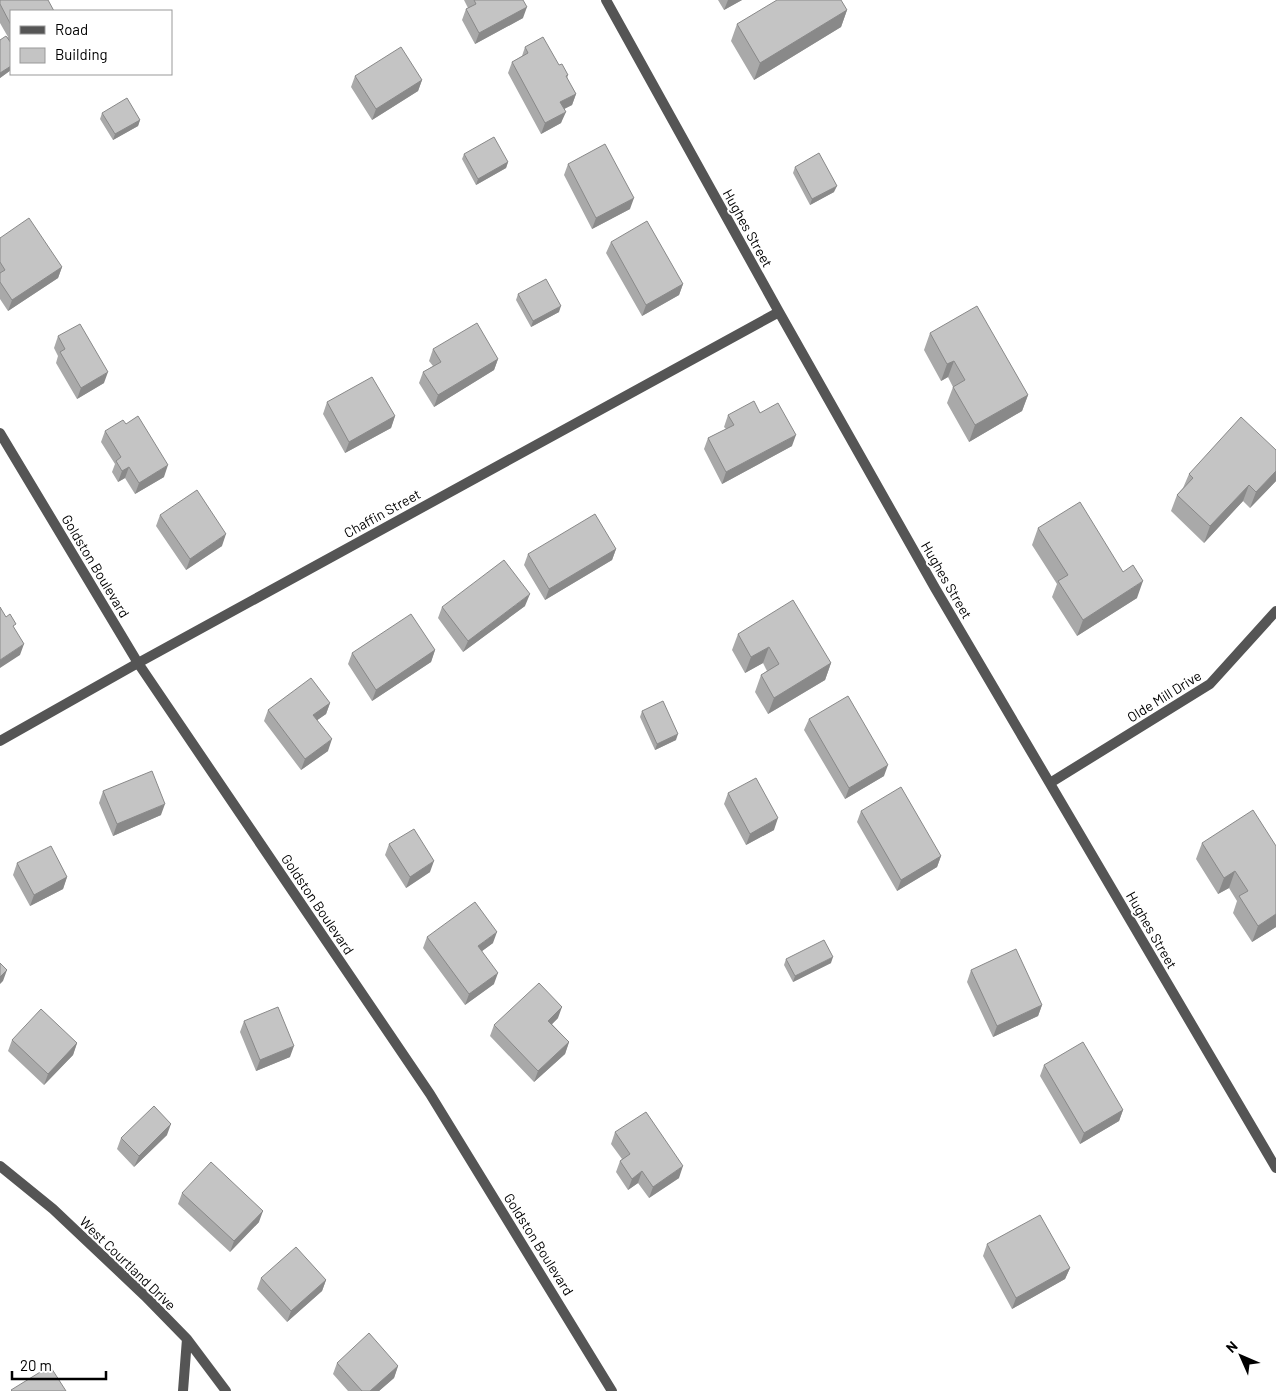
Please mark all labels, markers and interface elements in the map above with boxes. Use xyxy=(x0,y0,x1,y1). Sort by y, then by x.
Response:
legend xyxy=(10,10,172,75)
text: Road xyxy=(55,20,88,38)
text: Building xyxy=(55,45,108,63)
street label: Hughes Street xyxy=(720,186,776,270)
street label: Chaffin Street xyxy=(341,485,423,541)
street label: Goldston Boulevard xyxy=(58,511,134,621)
street label: Hughes Street xyxy=(918,538,976,622)
street label: Olde Mill Drive xyxy=(1124,667,1204,725)
street label: Goldston Boulevard xyxy=(278,851,358,957)
street label: Hughes Street xyxy=(1123,888,1181,972)
street label: Goldston Boulevard xyxy=(501,1190,577,1298)
street label: West Courtland Drive xyxy=(76,1213,180,1313)
north arrow xyxy=(1216,1331,1266,1381)
text: N xyxy=(1222,1337,1241,1356)
scale bar xyxy=(12,1348,106,1380)
text: 20 m xyxy=(20,1356,52,1374)

